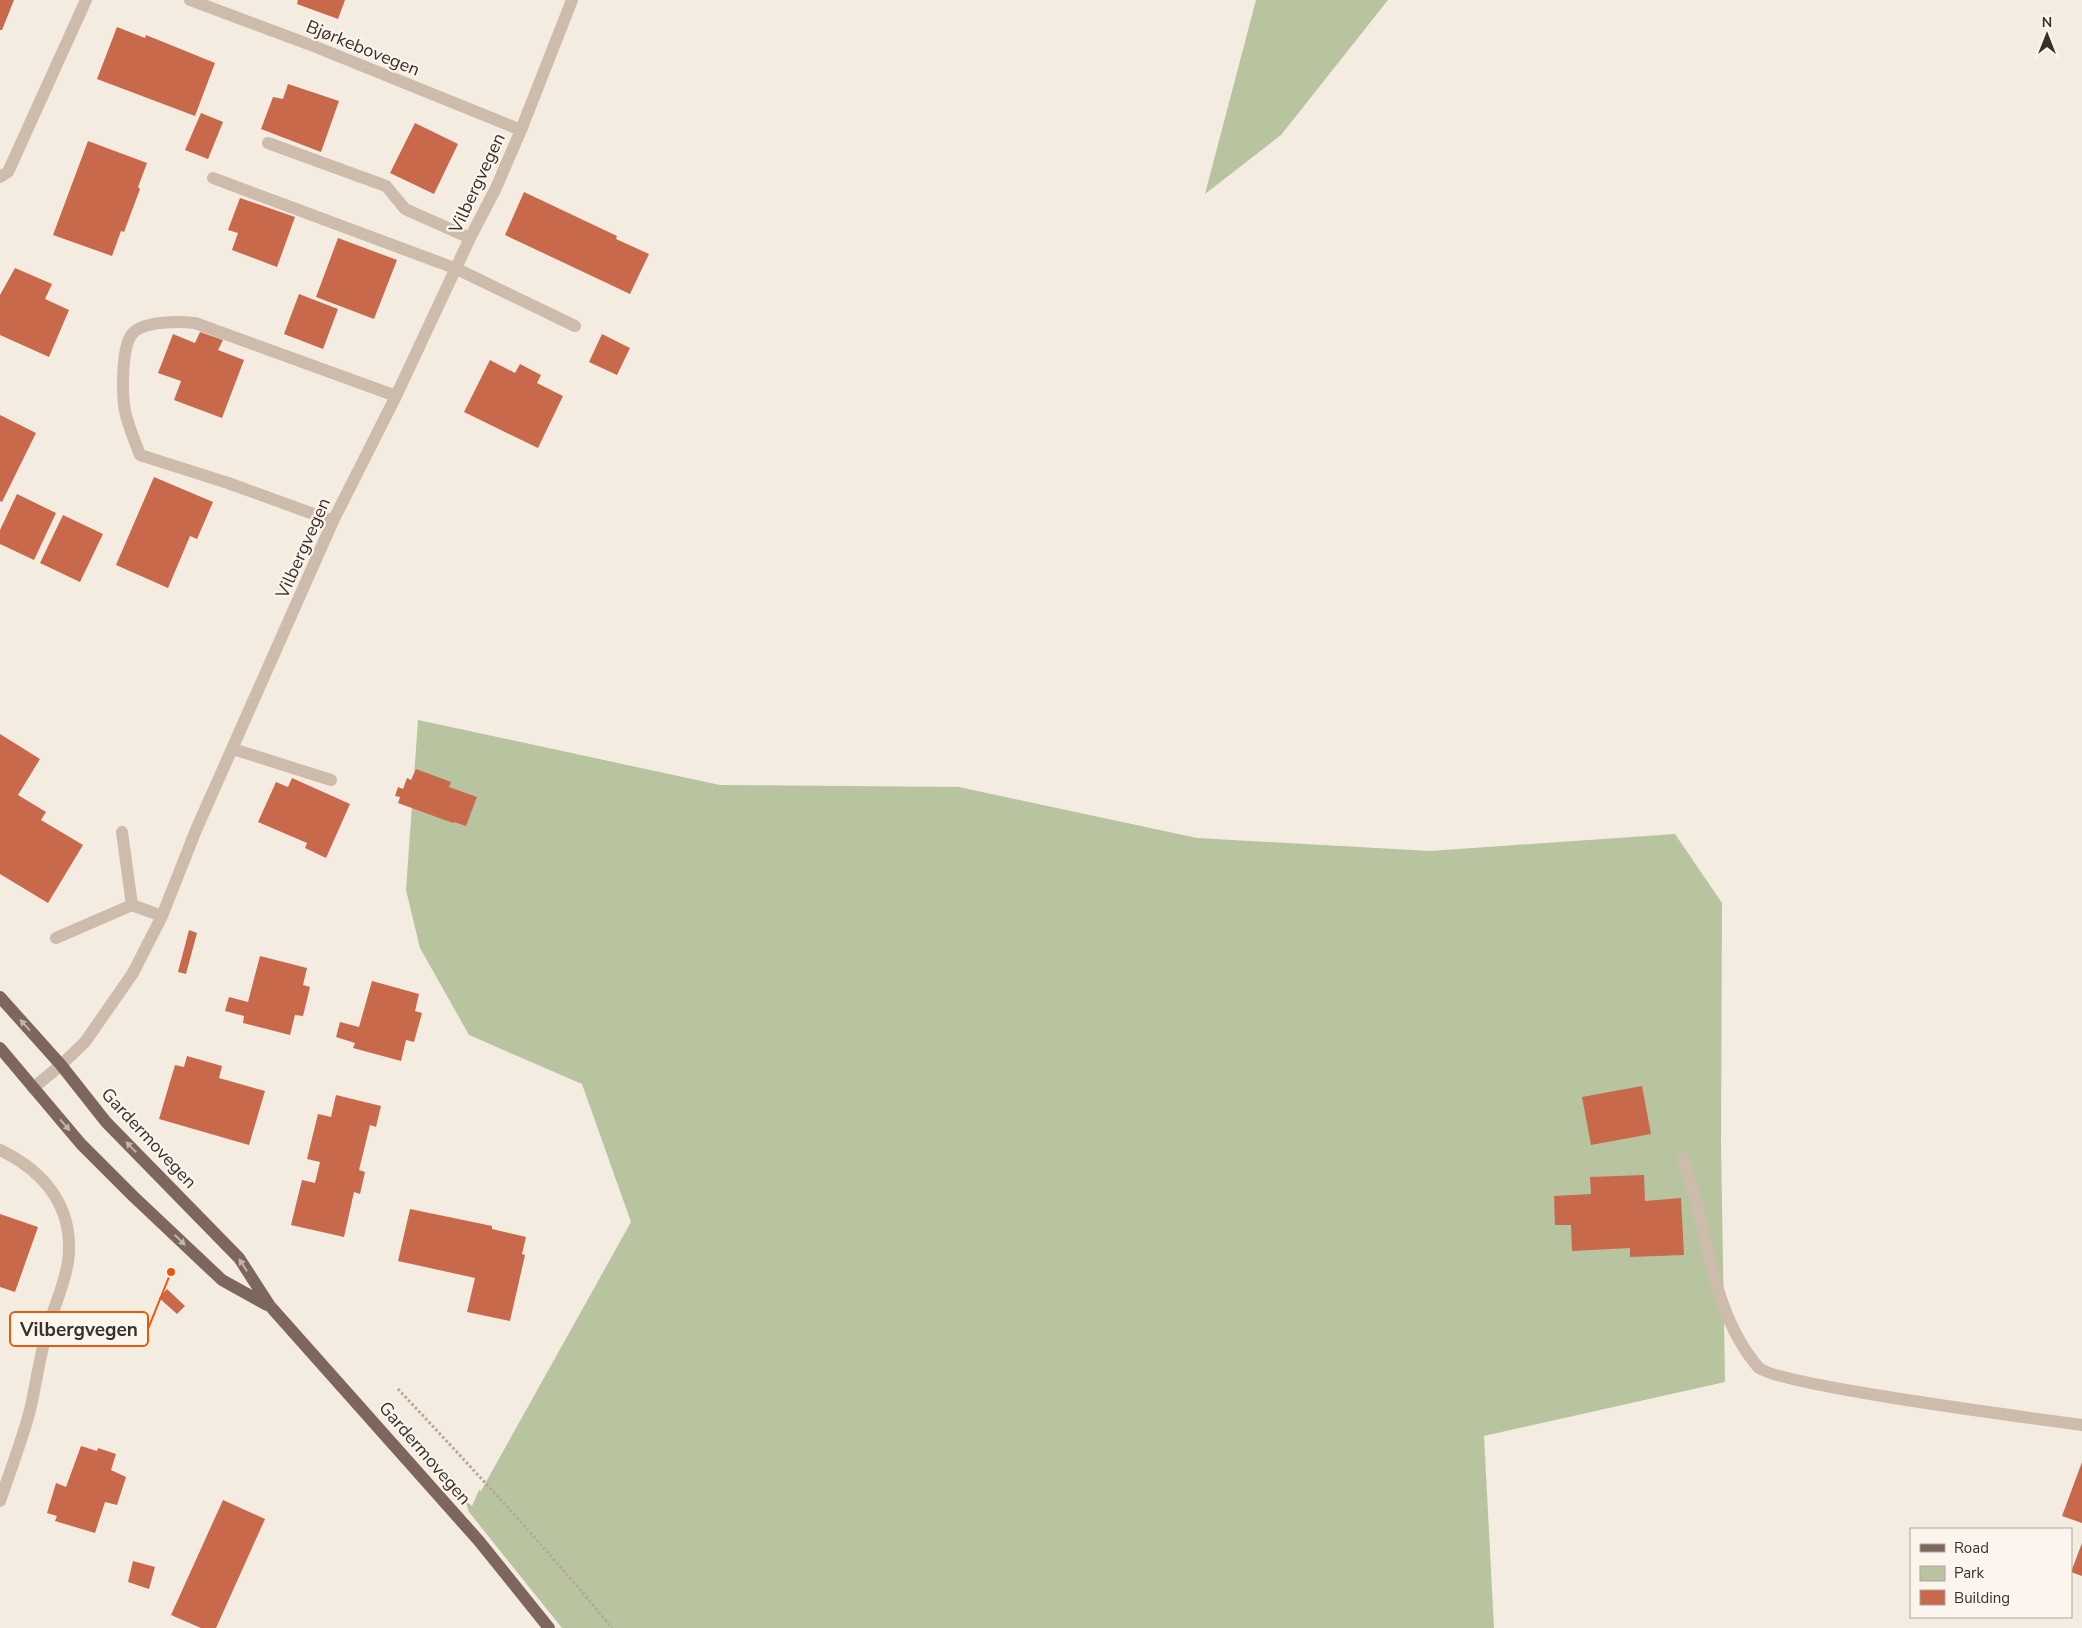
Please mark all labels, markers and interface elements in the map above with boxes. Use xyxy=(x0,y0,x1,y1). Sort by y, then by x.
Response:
north arrow xyxy=(2022,10,2072,60)
text: N xyxy=(2042,13,2052,32)
street label: Bjørkebovegen xyxy=(303,14,423,82)
street label: Vilbergvegen xyxy=(443,129,511,238)
street label: Vilbergvegen xyxy=(270,494,336,603)
one-way arrow xyxy=(19,1019,31,1031)
street label: Gardermovegen xyxy=(96,1082,202,1194)
one-way arrow xyxy=(59,1119,71,1131)
one-way arrow xyxy=(125,1142,137,1154)
one-way arrow xyxy=(173,1234,185,1246)
one-way arrow xyxy=(239,1258,248,1271)
callout: Vilbergvegen xyxy=(10,1312,148,1346)
text: Vilbergvegen xyxy=(19,1317,138,1343)
street label: Gardermovegen xyxy=(373,1396,477,1510)
legend xyxy=(1910,1528,2072,1618)
text: Road xyxy=(1954,1538,1989,1558)
text: Park xyxy=(1954,1563,1984,1583)
text: Building xyxy=(1954,1588,2010,1608)

